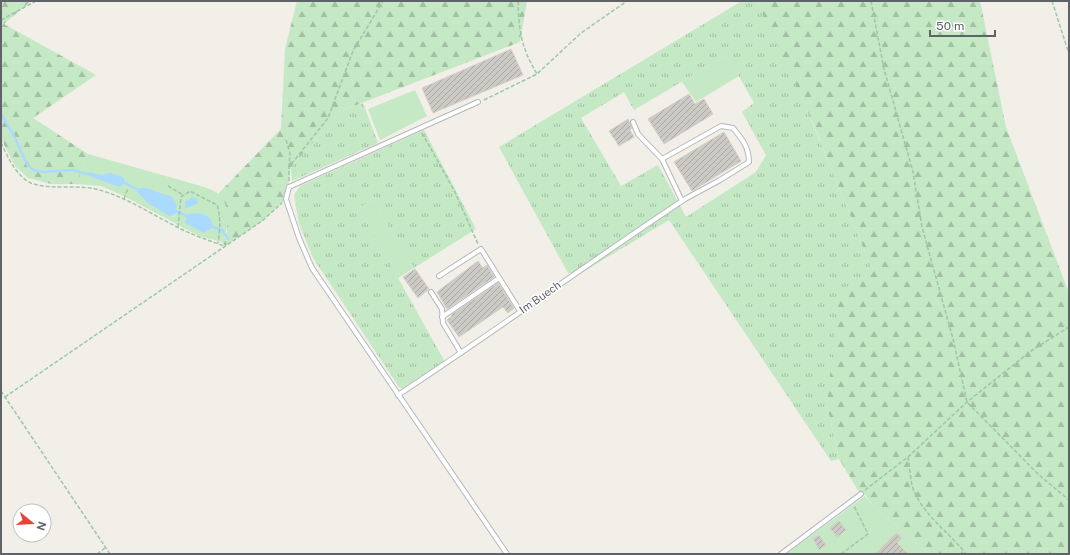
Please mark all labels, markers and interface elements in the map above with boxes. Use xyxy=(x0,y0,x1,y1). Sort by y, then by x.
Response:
scale bar xyxy=(930,12,995,38)
text: 50 m xyxy=(936,19,964,33)
street label: Im Buech xyxy=(517,278,563,316)
north arrow xyxy=(12,503,52,543)
text: N xyxy=(34,520,49,532)

